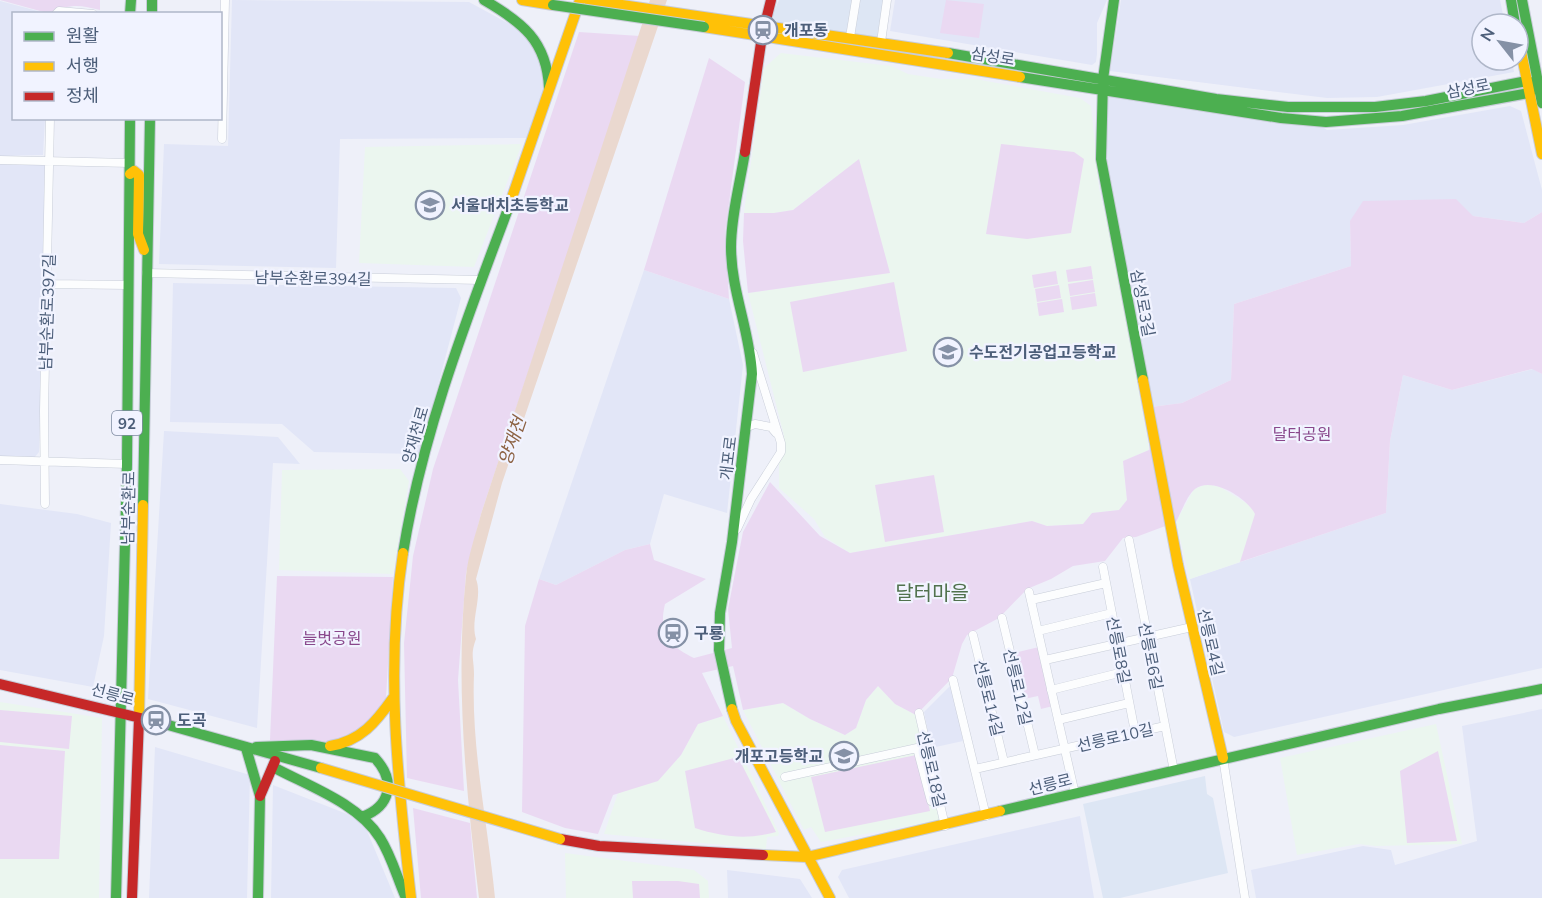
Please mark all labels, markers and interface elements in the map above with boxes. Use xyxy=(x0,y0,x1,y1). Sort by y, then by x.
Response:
legend xyxy=(12,12,222,120)
north arrow xyxy=(1470,12,1530,72)
station icon: 개포동 xyxy=(747,14,779,46)
place label: 개포동 xyxy=(784,20,828,40)
text: 원활 xyxy=(66,24,99,47)
text: N xyxy=(1475,24,1499,45)
street label: 삼성로 xyxy=(970,43,1017,69)
text: 서행 xyxy=(66,54,99,77)
street label: 삼성로 xyxy=(1444,74,1492,102)
text: 정체 xyxy=(66,84,99,107)
school or university icon: 서울대치초등학교 xyxy=(414,189,446,221)
place label: 서울대치초등학교 xyxy=(451,195,569,215)
street label: 남부순환로397길 xyxy=(35,253,59,371)
street label: 남부순환로394길 xyxy=(254,267,372,289)
street label: 삼성로3길 xyxy=(1127,267,1159,339)
school or university icon: 수도전기공업고등학교 xyxy=(932,336,964,368)
place label: 수도전기공업고등학교 xyxy=(969,342,1116,362)
street label: 양재천로 xyxy=(397,404,433,466)
road number: 92 xyxy=(112,411,142,435)
water label: 양재천 xyxy=(493,411,532,468)
park label: 달터공원 xyxy=(1273,424,1331,444)
street label: 개포로 xyxy=(715,435,741,481)
street label: 남부순환로 xyxy=(117,471,139,545)
district label: 달터마을 xyxy=(895,580,969,605)
street label: 선릉로4길 xyxy=(1194,606,1228,678)
street label: 선릉로8길 xyxy=(1103,614,1135,686)
station icon: 구룡 xyxy=(657,617,689,649)
street label: 선릉로6길 xyxy=(1135,620,1167,692)
place label: 구룡 xyxy=(694,623,724,643)
park label: 늘벗공원 xyxy=(303,628,361,648)
street label: 선릉로12길 xyxy=(999,647,1037,727)
street label: 선릉로14길 xyxy=(970,658,1008,738)
street label: 선릉로 xyxy=(89,679,137,709)
station icon: 도곡 xyxy=(140,704,172,736)
place label: 도곡 xyxy=(177,710,207,730)
street label: 선릉로10길 xyxy=(1075,718,1155,756)
street label: 선릉로18길 xyxy=(913,729,951,809)
school or university icon: 개포고등학교 xyxy=(828,740,860,772)
place label: 개포고등학교 xyxy=(735,746,823,766)
street label: 선릉로 xyxy=(1026,769,1074,799)

